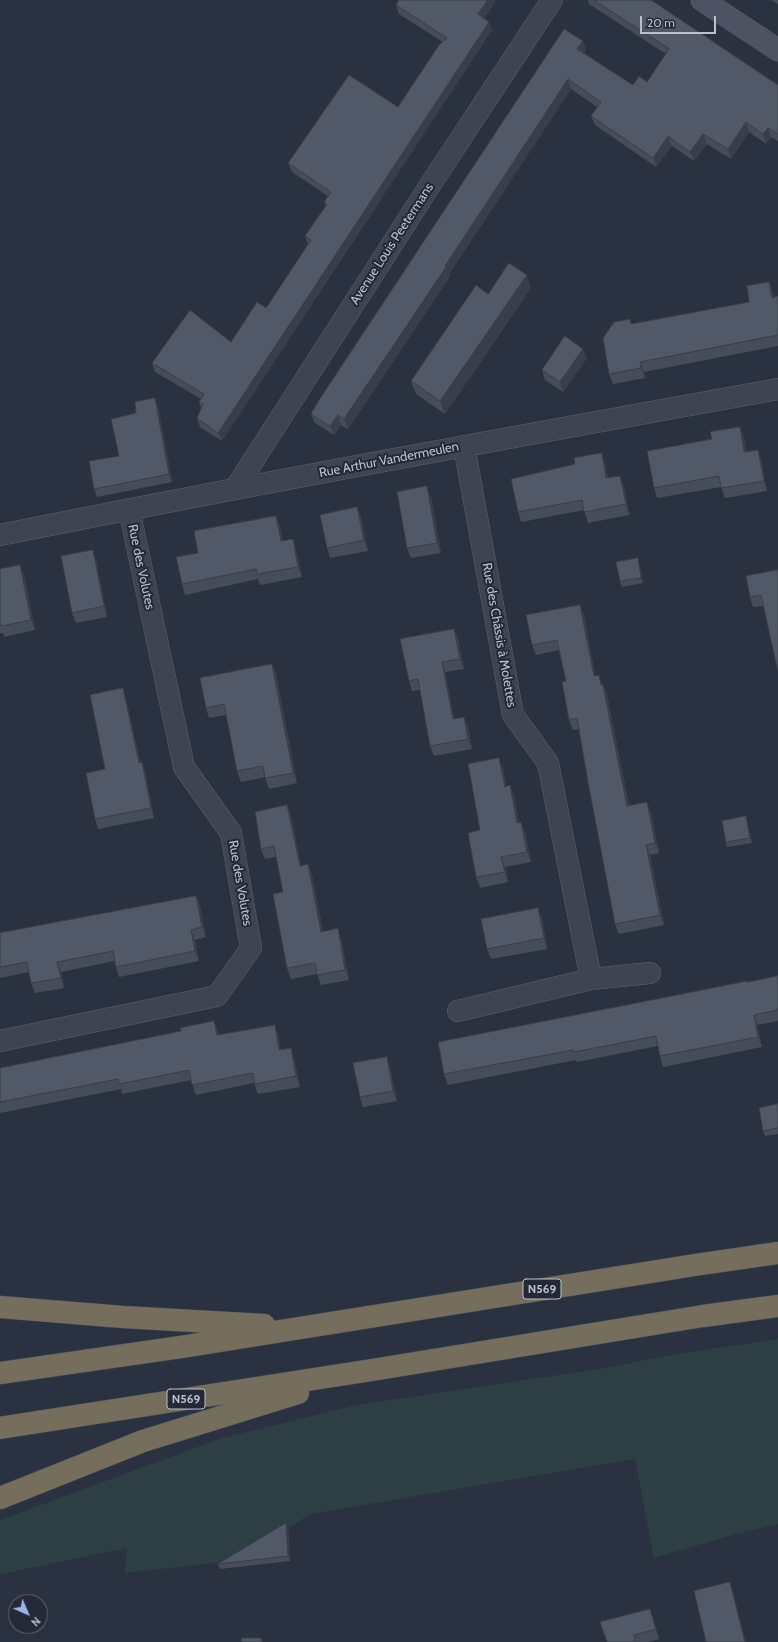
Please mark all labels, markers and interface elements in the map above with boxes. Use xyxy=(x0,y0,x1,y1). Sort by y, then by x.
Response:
scale bar xyxy=(642,8,718,34)
text: 20 m xyxy=(647,15,675,30)
street label: Avenue Louis Peetermans xyxy=(347,180,437,308)
street label: Rue Arthur Vandermeulen xyxy=(318,439,460,481)
street label: Rue des Volutes xyxy=(124,523,158,611)
street label: Rue des Châssis à Molettes xyxy=(479,562,519,708)
street label: Rue des Volutes xyxy=(225,839,255,927)
road number: N569 xyxy=(523,1279,561,1299)
road number: N569 xyxy=(167,1389,205,1409)
north arrow xyxy=(8,1594,48,1634)
text: N xyxy=(28,1614,43,1629)

